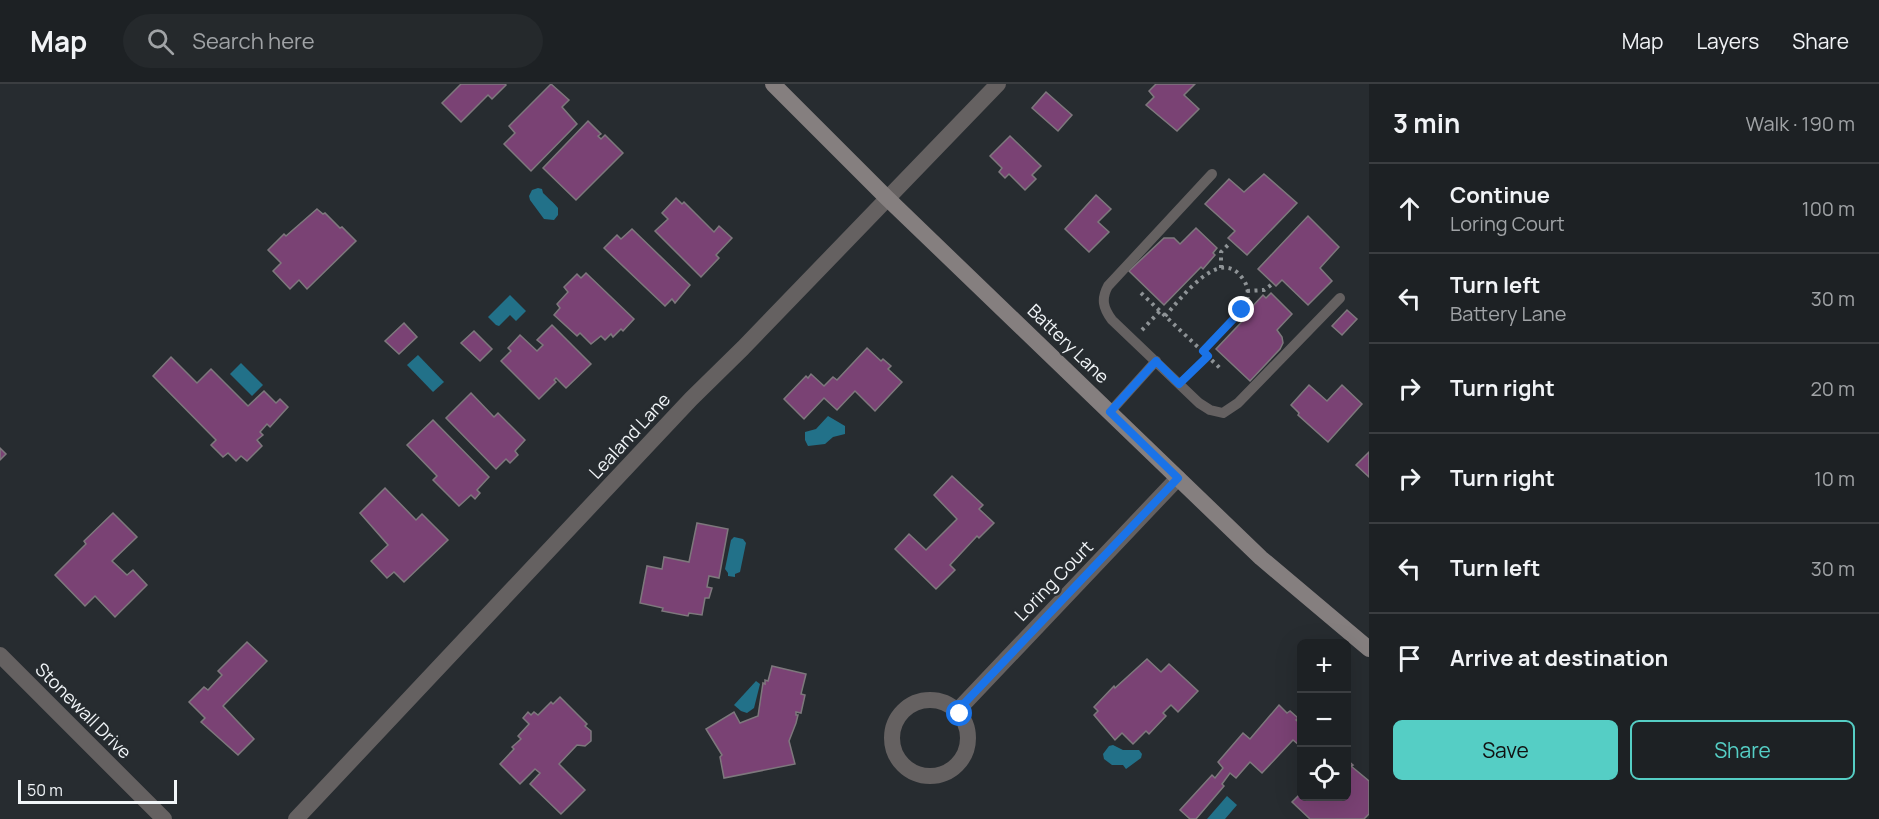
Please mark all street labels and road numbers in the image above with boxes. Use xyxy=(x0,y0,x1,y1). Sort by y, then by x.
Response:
street label: Battery Lane xyxy=(1023,298,1115,388)
street label: Lealand Lane xyxy=(583,387,675,483)
street label: Loring Court xyxy=(1009,535,1098,626)
street label: Stonewall Drive xyxy=(30,657,137,764)

